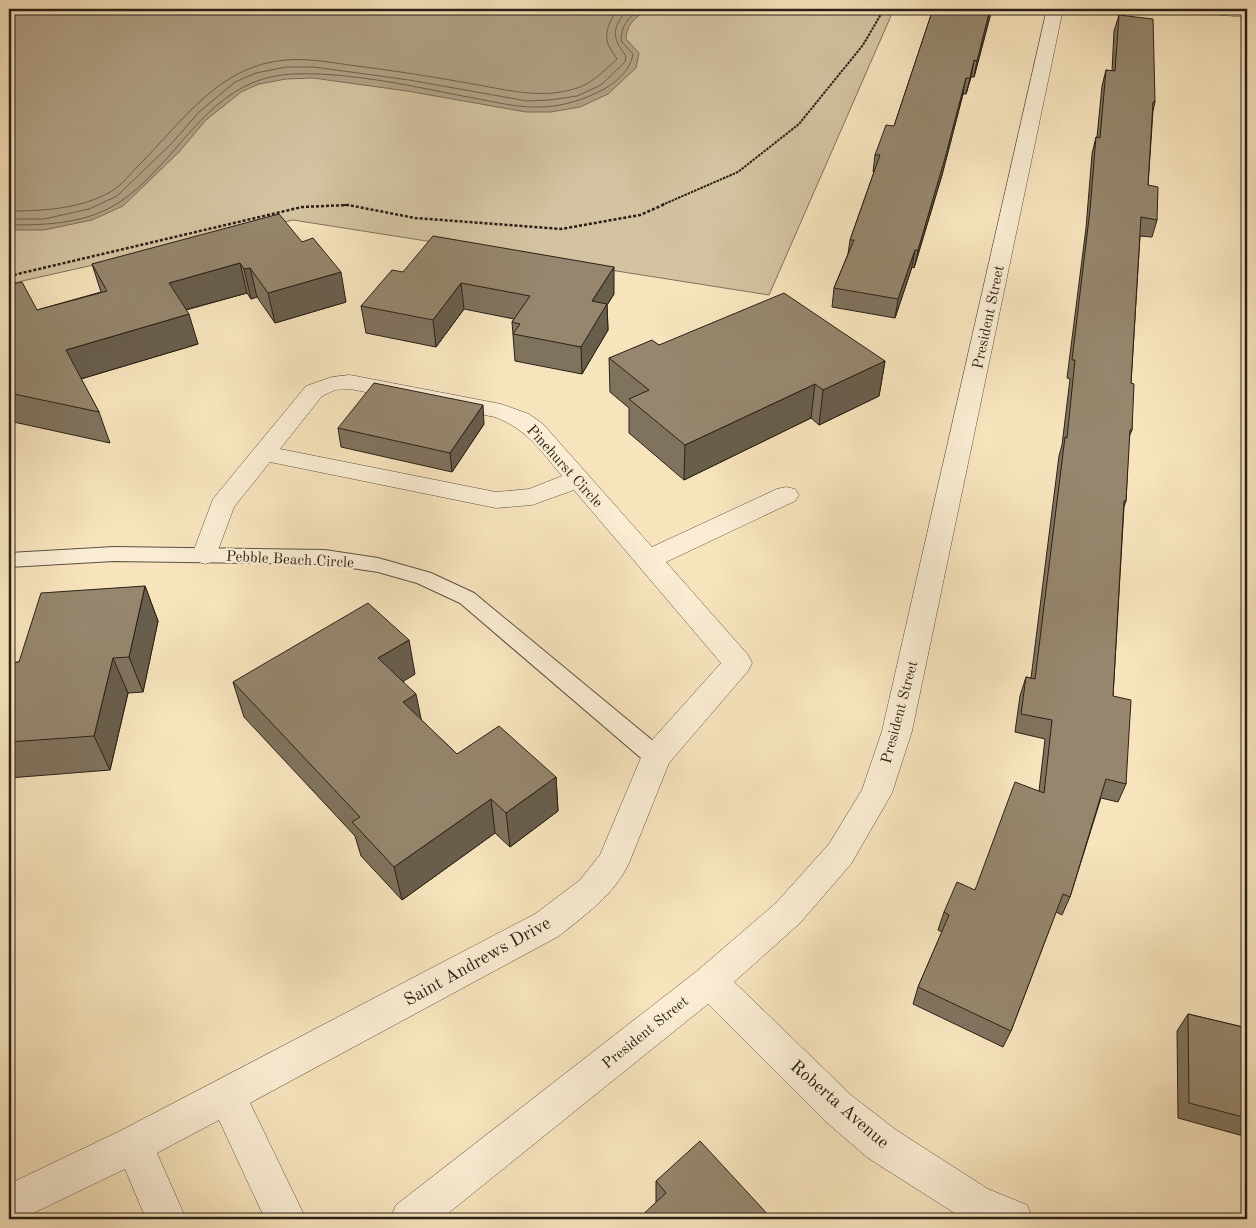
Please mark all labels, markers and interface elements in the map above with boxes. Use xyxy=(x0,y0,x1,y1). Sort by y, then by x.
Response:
street label: President Street xyxy=(971,264,1008,371)
street label: Pinehurst Circle xyxy=(523,423,605,511)
street label: Pebble Beach Circle xyxy=(226,550,354,571)
street label: President Street xyxy=(880,659,921,765)
street label: Saint Andrews Drive xyxy=(401,914,554,1010)
street label: President Street xyxy=(600,994,692,1072)
street label: Roberta Avenue xyxy=(787,1057,892,1152)

